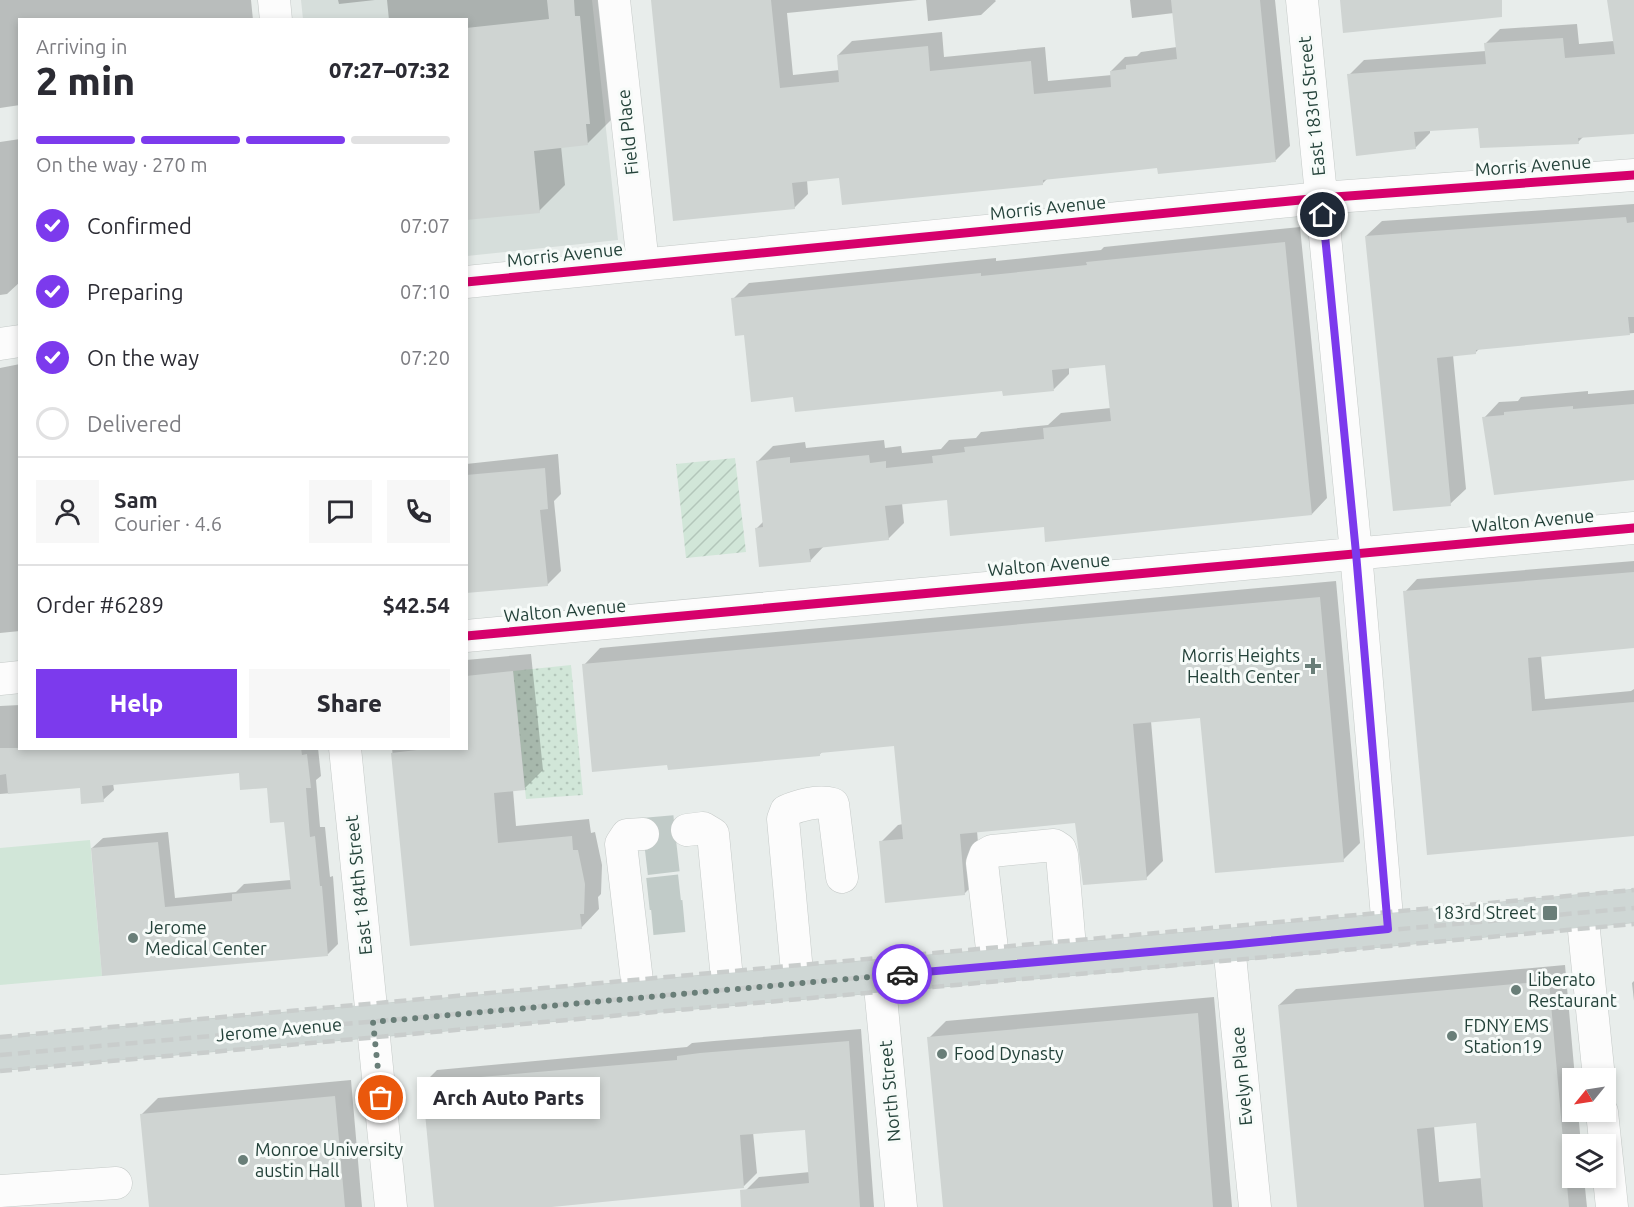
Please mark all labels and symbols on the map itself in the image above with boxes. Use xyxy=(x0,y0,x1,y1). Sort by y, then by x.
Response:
street label: East 183rd Street xyxy=(1294,35,1328,177)
street label: Field Place xyxy=(613,88,641,176)
street label: Morris Avenue xyxy=(1474,151,1592,179)
pin xyxy=(1297,189,1348,240)
street label: Morris Avenue xyxy=(989,191,1107,223)
street label: Morris Avenue xyxy=(506,238,624,270)
street label: Walton Avenue xyxy=(1471,505,1595,535)
street label: Walton Avenue xyxy=(987,549,1111,579)
street label: Walton Avenue xyxy=(503,595,627,625)
place label: Morris Heights Health Center xyxy=(1182,645,1300,686)
marker: Morris Heights Health Center xyxy=(1304,657,1322,675)
street label: East 184th Street xyxy=(341,814,375,956)
place label: 183rd Street xyxy=(1434,902,1536,922)
marker: 183rd Street xyxy=(1541,904,1559,922)
place label: Jerome Medical Center xyxy=(145,917,267,958)
marker: Jerome Medical Center xyxy=(126,931,140,945)
courier xyxy=(872,944,932,1004)
place label: Liberato Restaurant xyxy=(1528,969,1617,1010)
marker: Liberato Restaurant xyxy=(1509,983,1523,997)
street label: Jerome Avenue xyxy=(215,1014,343,1044)
place label: FDNY EMS Station19 xyxy=(1464,1015,1549,1056)
street label: Evelyn Place xyxy=(1227,1026,1255,1126)
marker: FDNY EMS Station19 xyxy=(1445,1029,1459,1043)
street label: North Street xyxy=(875,1039,903,1143)
place label: Food Dynasty xyxy=(954,1043,1064,1063)
marker: Food Dynasty xyxy=(935,1047,949,1061)
north arrow xyxy=(1562,1068,1616,1122)
pin xyxy=(355,1072,406,1123)
callout: Arch Auto Parts xyxy=(417,1077,600,1119)
place label: Monroe University austin Hall xyxy=(255,1139,404,1180)
marker: Monroe University austin Hall xyxy=(236,1153,250,1167)

